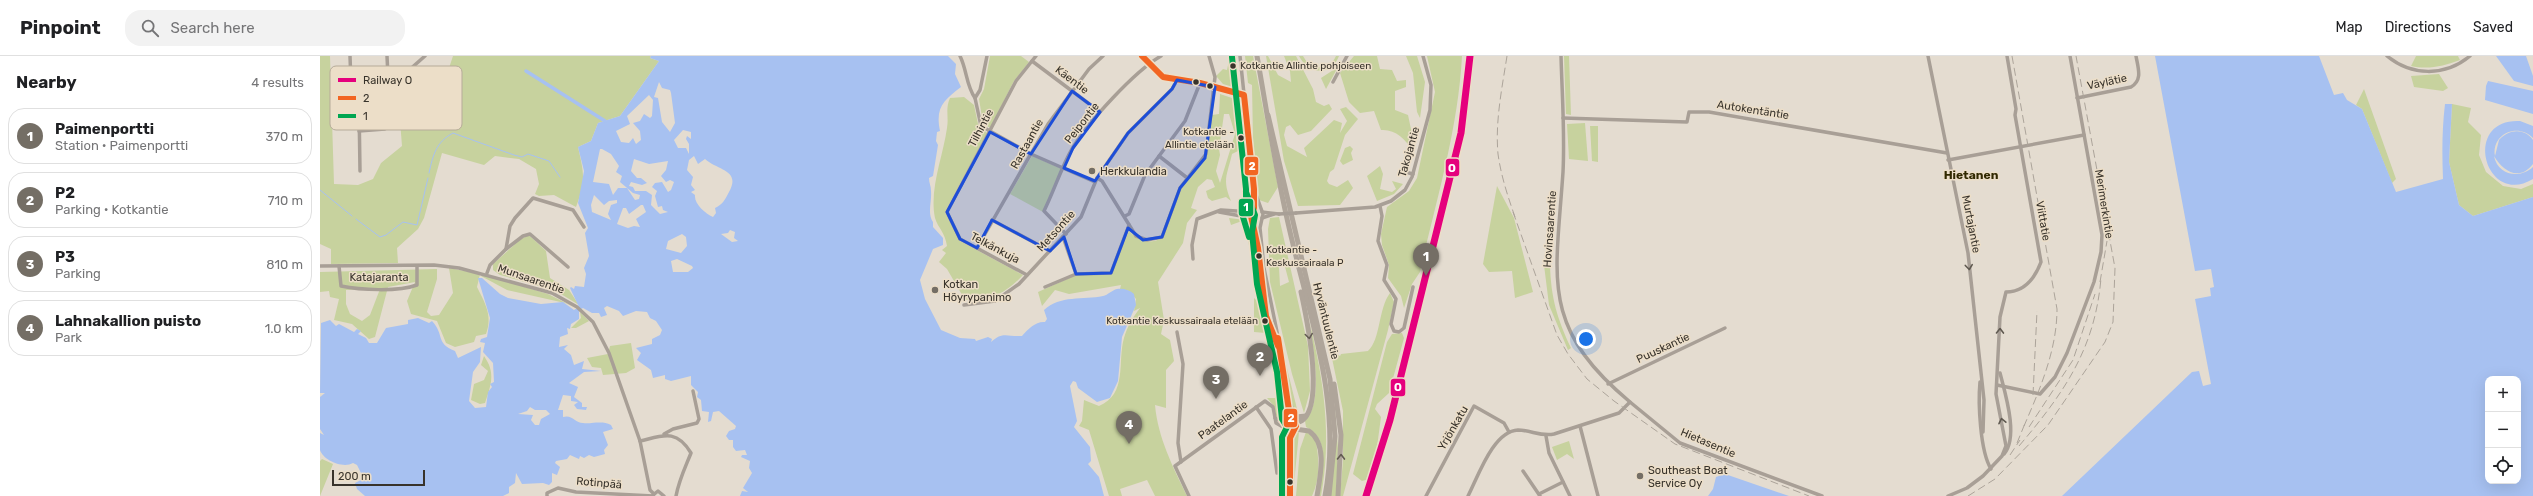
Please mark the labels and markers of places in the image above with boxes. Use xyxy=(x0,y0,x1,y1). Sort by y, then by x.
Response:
place label: Kotkantie Allintie pohjoiseen xyxy=(1240,60,1371,72)
marker: Kotkantie Allintie pohjoiseen xyxy=(1228,61,1238,71)
unlabelled marker xyxy=(1191,77,1201,87)
unlabelled marker xyxy=(1205,81,1215,91)
place label: Kotkantie - Allintie etelään xyxy=(1165,126,1234,151)
marker: Kotkantie - Allintie etelään xyxy=(1236,133,1246,143)
place label: Herkkulandia xyxy=(1100,165,1167,178)
marker: Herkkulandia xyxy=(1087,166,1097,176)
pin: 1 xyxy=(1413,243,1439,276)
place label: Kotkantie - Keskussairaala P xyxy=(1266,244,1344,269)
marker: Kotkantie - Keskussairaala P xyxy=(1254,251,1264,261)
place label: Kotkan Höyrypanimo xyxy=(943,278,1011,304)
marker: Kotkan Höyrypanimo xyxy=(930,285,940,295)
place label: Kotkantie Keskussairaala etelään xyxy=(1106,315,1258,327)
marker: Kotkantie Keskussairaala etelään xyxy=(1260,316,1270,326)
pin: 2 xyxy=(1247,343,1273,376)
pin: 3 xyxy=(1203,366,1229,399)
pin: 4 xyxy=(1116,411,1142,444)
place label: Southeast Boat Service Oy xyxy=(1648,464,1728,490)
marker: Southeast Boat Service Oy xyxy=(1635,471,1645,481)
unlabelled marker xyxy=(1285,477,1295,487)

